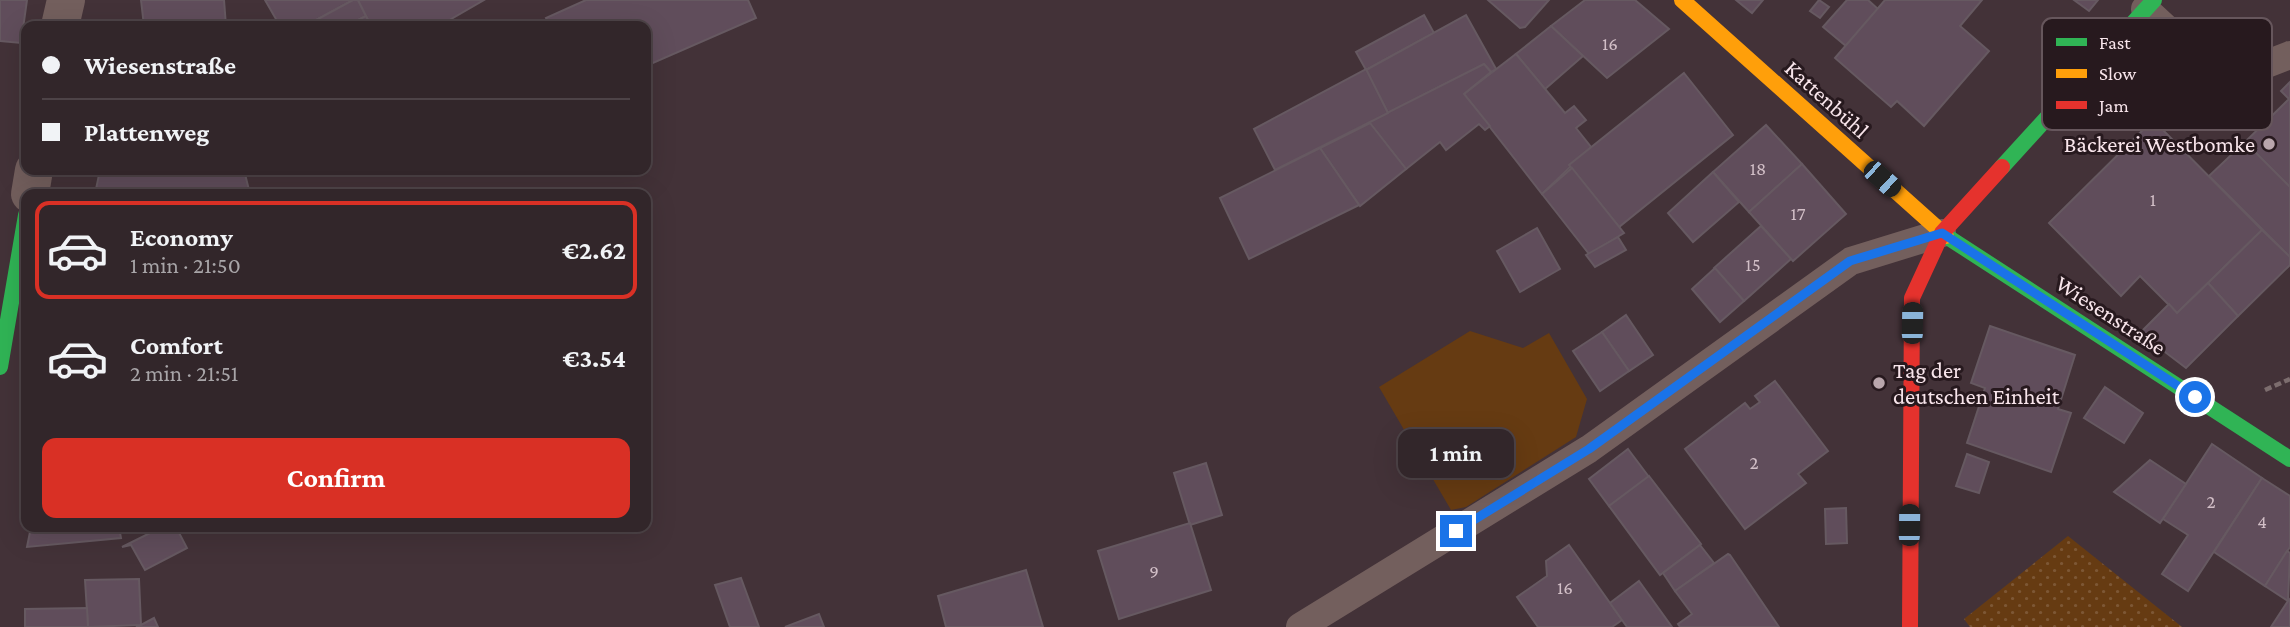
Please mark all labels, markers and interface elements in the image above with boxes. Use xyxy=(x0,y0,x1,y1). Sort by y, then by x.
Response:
legend xyxy=(2042,18,2272,130)
text: Fast xyxy=(2099,32,2131,53)
house number: 16 xyxy=(1602,33,1618,54)
text: Wiesenstraße xyxy=(84,51,236,80)
street label: Kattenbühl xyxy=(1780,55,1874,143)
text: Slow xyxy=(2099,63,2136,84)
text: Jam xyxy=(2097,95,2129,116)
text: Plattenweg xyxy=(84,118,209,147)
place label: Bäckerei Westbomke xyxy=(2064,131,2255,157)
marker: Bäckerei Westbomke xyxy=(2261,136,2277,152)
car xyxy=(1860,157,1905,201)
house number: 18 xyxy=(1750,158,1766,179)
house number: 1 xyxy=(2150,189,2156,210)
house number: 17 xyxy=(1790,203,1806,224)
icon: car xyxy=(46,219,109,282)
text: Economy xyxy=(130,223,233,252)
text: €2.62 xyxy=(562,236,626,265)
text: 1 min · 21:50 xyxy=(130,252,241,278)
house number: 15 xyxy=(1745,254,1761,275)
street label: Wiesenstraße xyxy=(2051,270,2171,360)
car xyxy=(1902,302,1923,344)
icon: car xyxy=(46,327,109,390)
text: Comfort xyxy=(130,331,223,360)
text: €3.54 xyxy=(562,344,626,373)
place label: Tag der deutschen Einheit xyxy=(1893,357,2060,409)
text: 2 min · 21:51 xyxy=(130,360,239,386)
marker: Tag der deutschen Einheit xyxy=(1871,375,1887,391)
route start xyxy=(2179,381,2211,413)
callout: 1 min xyxy=(1398,430,1514,478)
button: Confirm xyxy=(42,438,630,518)
text: 1 min xyxy=(1430,440,1482,466)
house number: 2 xyxy=(1749,452,1759,473)
house number: 2 xyxy=(2206,491,2216,512)
car xyxy=(1899,504,1920,546)
house number: 4 xyxy=(2257,511,2267,532)
route end xyxy=(1440,515,1472,547)
house number: 9 xyxy=(1149,561,1159,582)
house number: 16 xyxy=(1557,577,1573,598)

